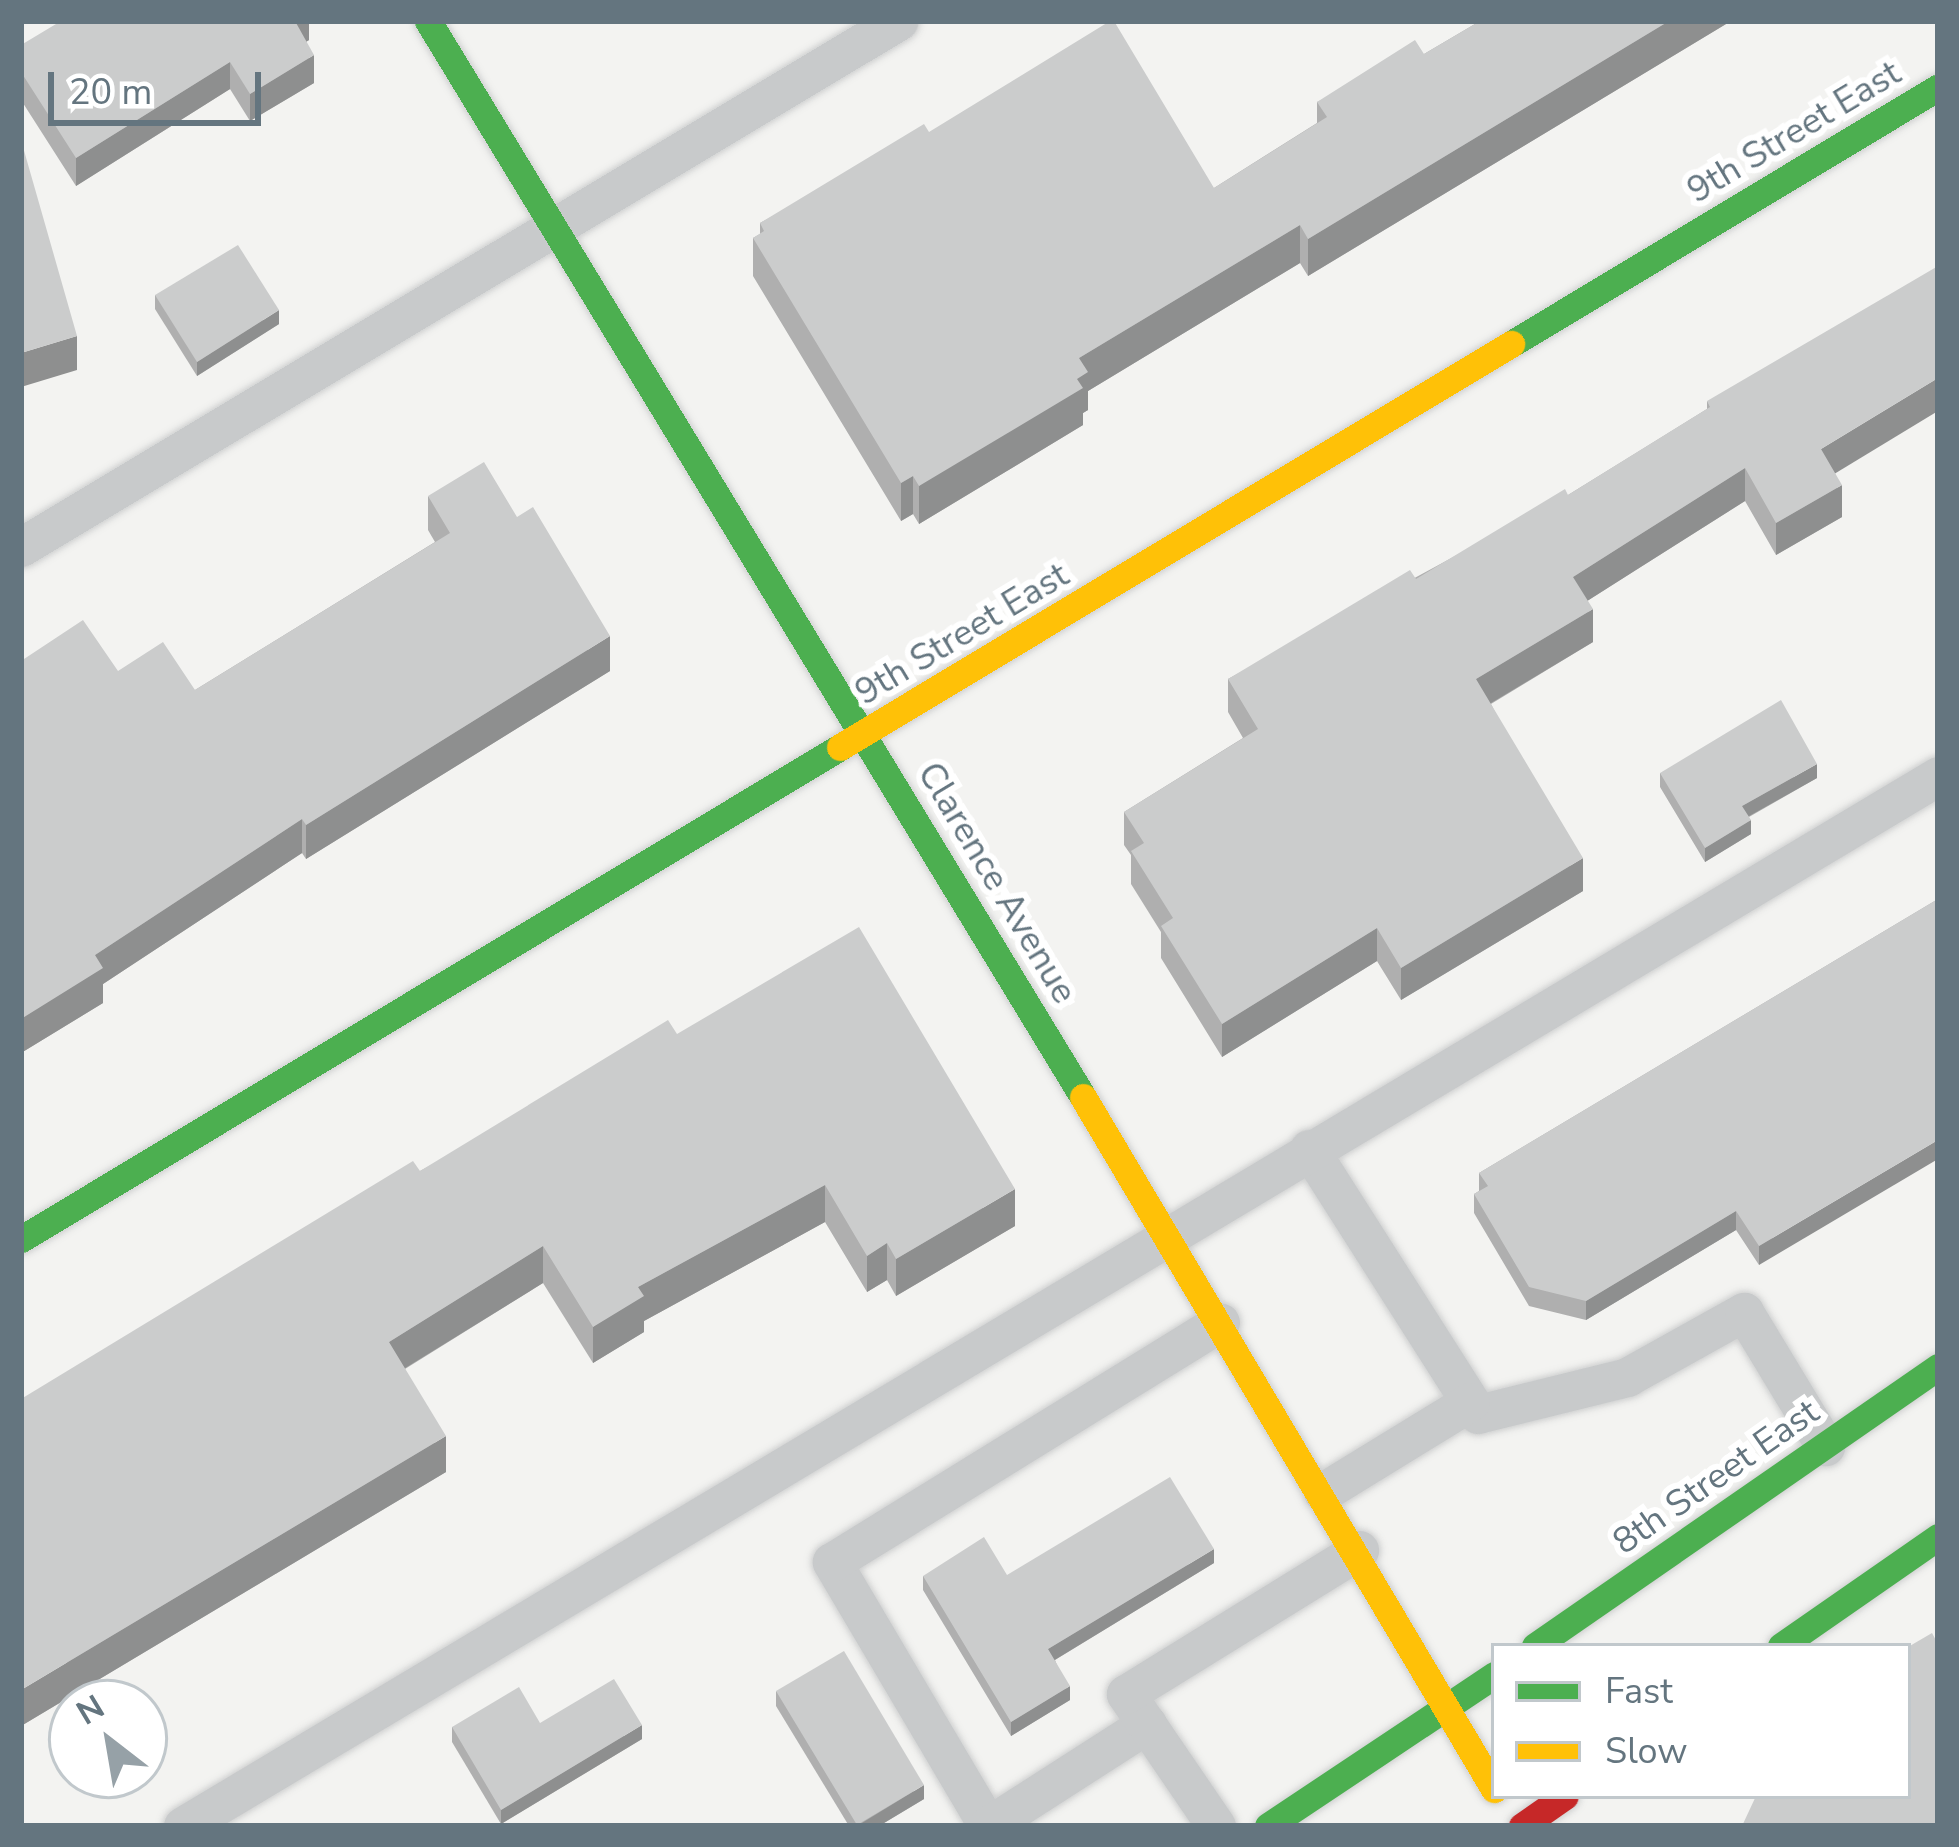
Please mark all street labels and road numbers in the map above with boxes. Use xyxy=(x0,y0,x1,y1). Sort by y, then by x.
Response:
street label: 9th Street East xyxy=(1680,51,1908,213)
street label: 9th Street East xyxy=(848,553,1076,715)
street label: Clarence Avenue xyxy=(908,755,1086,1011)
street label: 8th Street East xyxy=(1605,1390,1827,1564)

